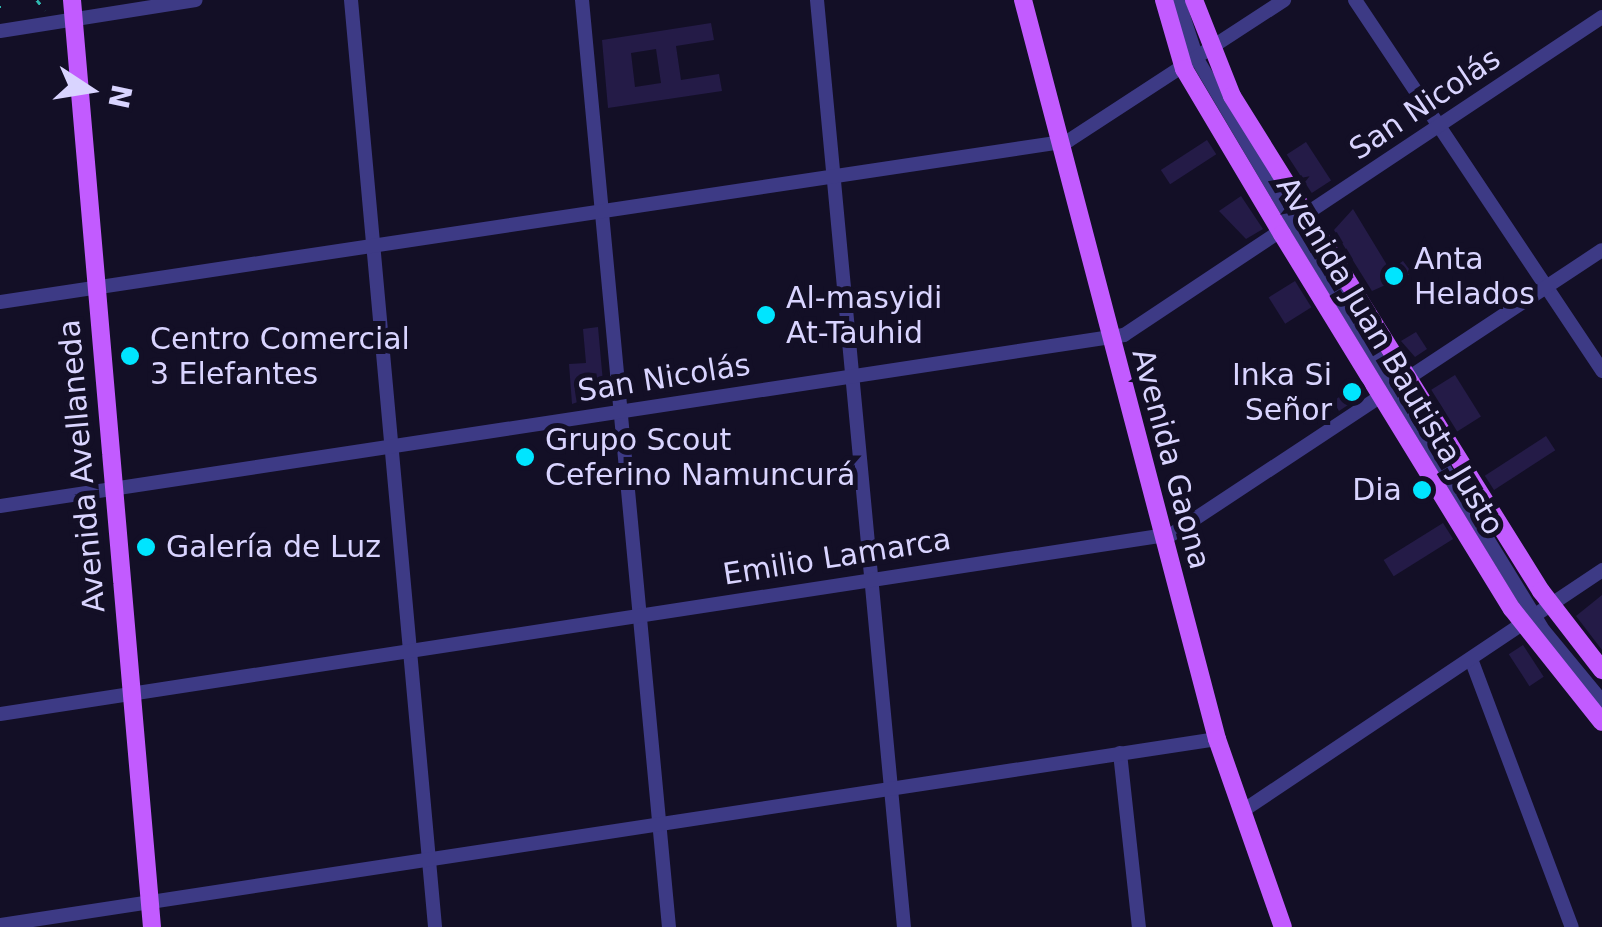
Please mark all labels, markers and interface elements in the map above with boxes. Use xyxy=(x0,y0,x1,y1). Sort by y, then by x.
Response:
north arrow xyxy=(40,40,140,140)
street label: San Nicolás xyxy=(1343,40,1507,168)
text: N xyxy=(101,81,138,111)
street label: Avenida Juan Bautista Justo xyxy=(1269,171,1511,541)
place label: Anta Helados xyxy=(1414,241,1535,312)
marker: Anta Helados xyxy=(1383,265,1405,287)
place label: Al-masyidi At-Tauhid xyxy=(786,280,942,350)
marker: Al-masyidi At-Tauhid xyxy=(755,304,777,326)
street label: Avenida Avellaneda xyxy=(51,318,113,614)
place label: Centro Comercial 3 Elefantes xyxy=(150,321,410,392)
marker: Centro Comercial 3 Elefantes xyxy=(119,345,141,367)
street label: Avenida Gaona xyxy=(1124,345,1218,573)
street label: San Nicolás xyxy=(575,347,753,409)
place label: Inka Si Señor xyxy=(1232,357,1332,428)
marker: Inka Si Señor xyxy=(1341,381,1363,403)
place label: Grupo Scout Ceferino Namuncurá xyxy=(545,422,855,492)
marker: Grupo Scout Ceferino Namuncurá xyxy=(514,446,536,468)
place label: Dia xyxy=(1352,472,1402,508)
marker: Dia xyxy=(1411,479,1433,501)
street label: Emilio Lamarca xyxy=(720,521,954,593)
place label: Galería de Luz xyxy=(166,529,381,565)
marker: Galería de Luz xyxy=(135,536,157,558)

